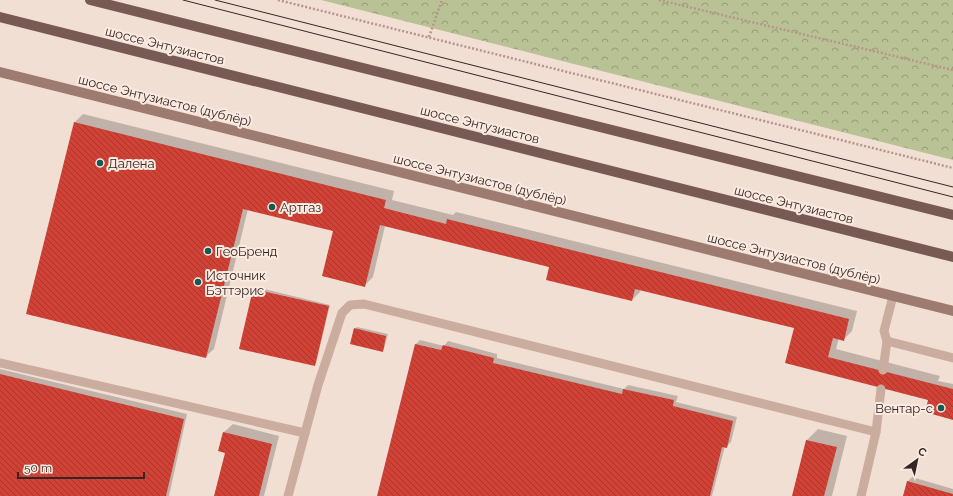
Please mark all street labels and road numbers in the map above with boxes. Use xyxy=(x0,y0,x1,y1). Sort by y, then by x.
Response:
street label: шоссе Энтузиастов xyxy=(104,23,226,68)
street label: шоссе Энтузиастов (дублёр) xyxy=(77,72,253,129)
street label: шоссе Энтузиастов xyxy=(419,102,541,147)
street label: шоссе Энтузиастов (дублёр) xyxy=(392,151,568,208)
street label: шоссе Энтузиастов xyxy=(733,182,855,227)
street label: шоссе Энтузиастов (дублёр) xyxy=(706,230,882,287)

